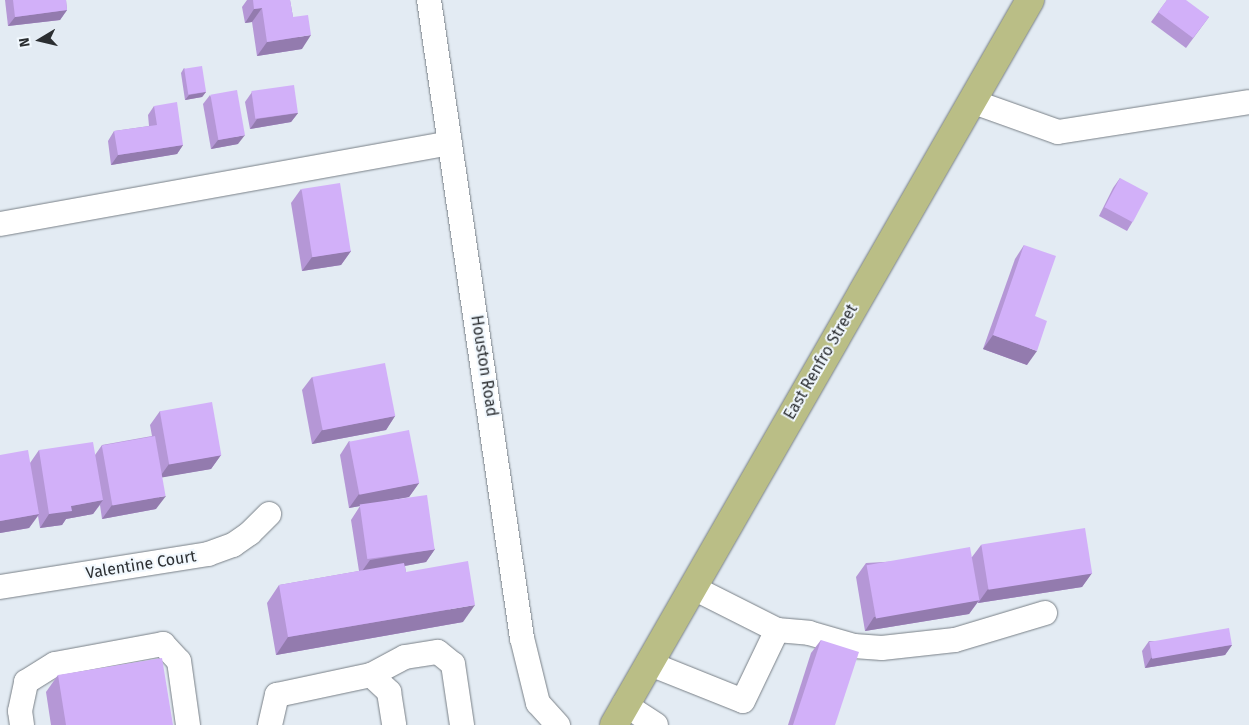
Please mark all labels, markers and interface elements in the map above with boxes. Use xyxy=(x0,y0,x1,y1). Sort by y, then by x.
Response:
north arrow xyxy=(15,15,65,65)
text: N xyxy=(16,37,34,48)
street label: East Renfro Street xyxy=(780,301,862,423)
street label: Houston Road xyxy=(467,314,501,418)
street label: Valentine Court xyxy=(84,547,198,583)

